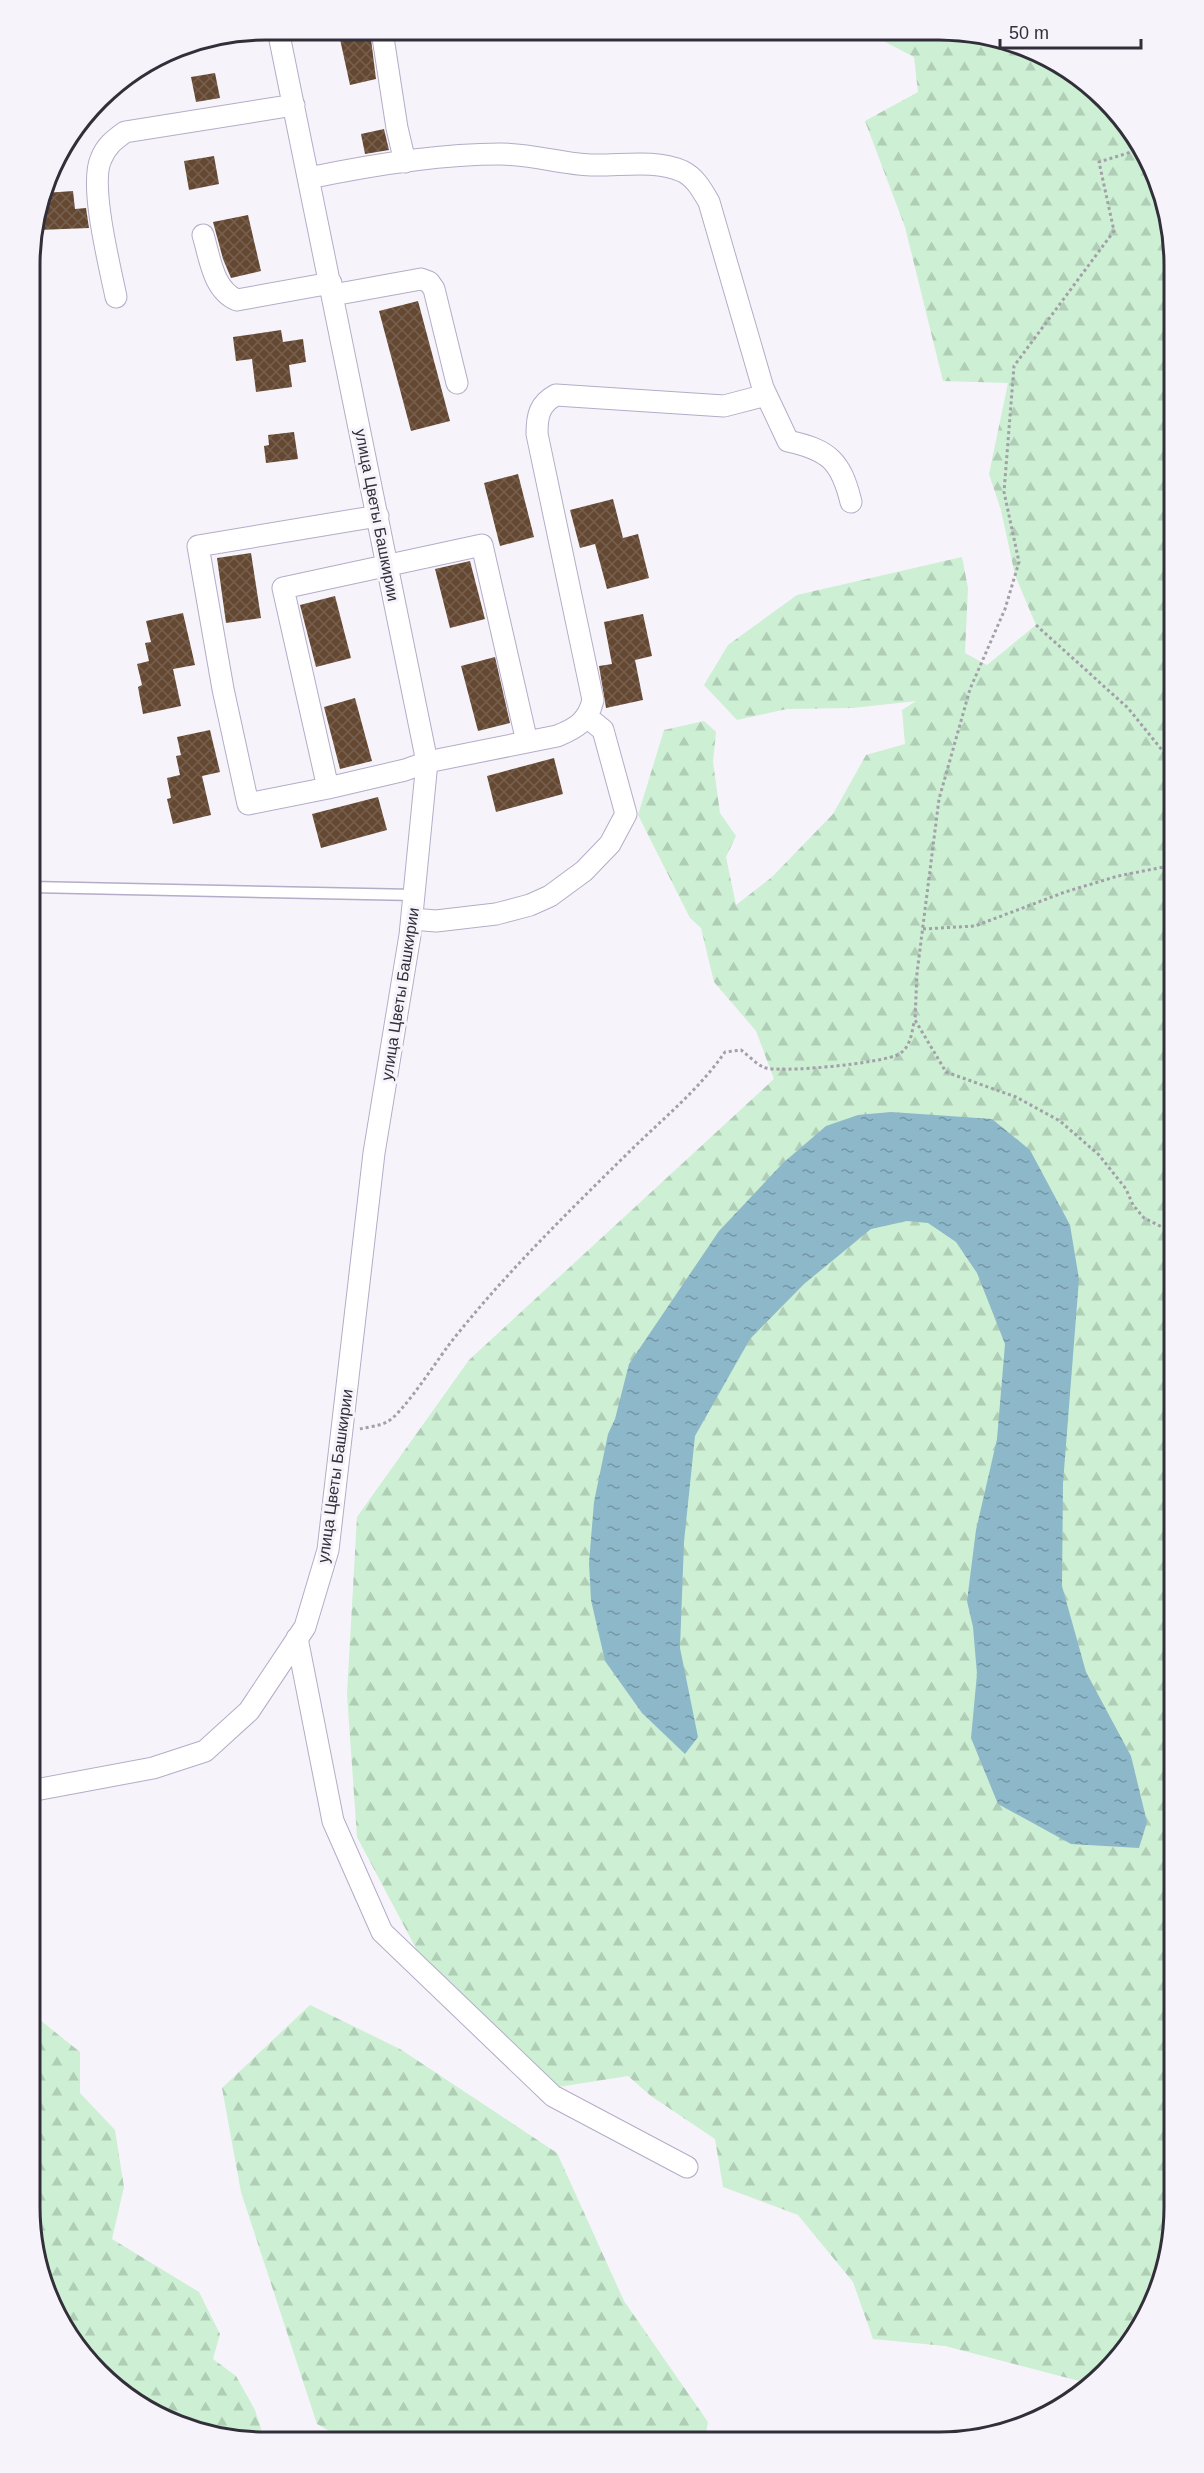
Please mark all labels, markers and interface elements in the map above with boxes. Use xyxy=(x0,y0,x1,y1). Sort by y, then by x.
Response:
scale bar xyxy=(1000,12,1141,50)
text: 50 m xyxy=(1009,23,1049,43)
street label: улица Цветы Башкирии xyxy=(352,427,402,603)
street label: улица Цветы Башкирии xyxy=(378,906,422,1082)
street label: улица Цветы Башкирии xyxy=(314,1388,356,1564)

